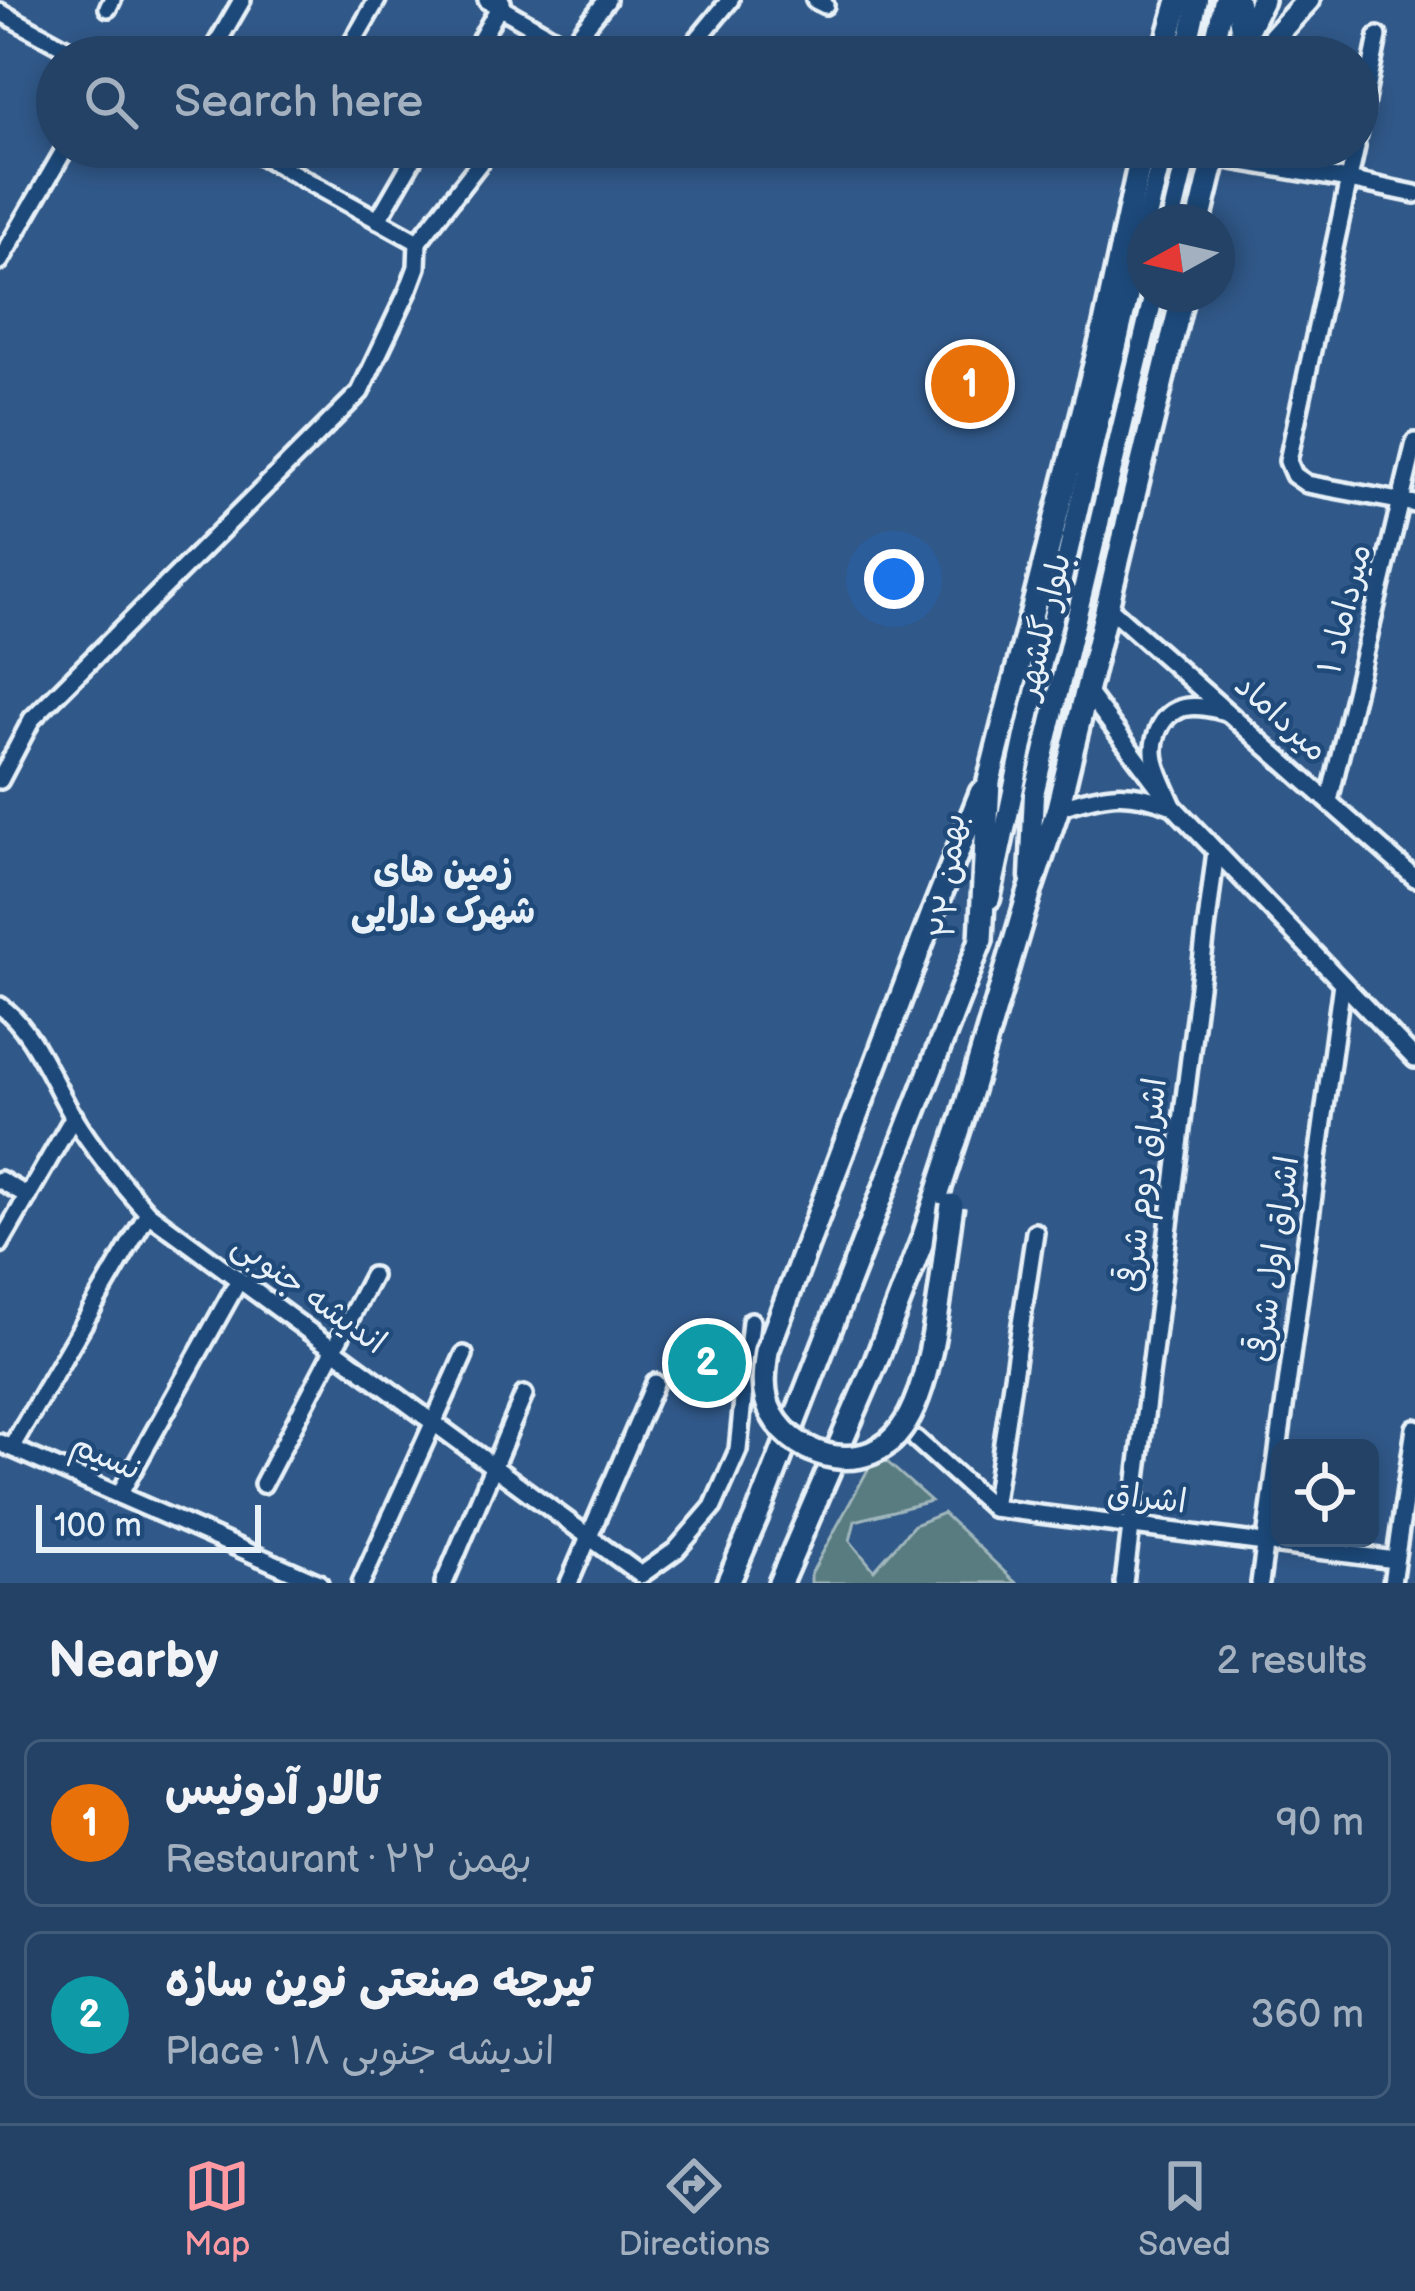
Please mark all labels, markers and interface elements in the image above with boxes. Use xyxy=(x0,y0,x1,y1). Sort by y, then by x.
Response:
search box xyxy=(36,36,1379,168)
icon: search xyxy=(78,69,144,135)
text: Search here xyxy=(174,75,423,130)
north arrow xyxy=(1127,204,1235,312)
pin: 1 xyxy=(931,339,1009,429)
street label: میرداماد ۱ xyxy=(1310,540,1380,678)
your location xyxy=(864,549,924,609)
street label: بلوار گلشهر xyxy=(1007,549,1080,706)
street label: میرداماد xyxy=(1226,666,1336,770)
street label: ۲۲ بهمن xyxy=(924,812,974,940)
district label: زمین های شهرک دارایی xyxy=(351,850,535,934)
street label: اشراق دوم شرقی xyxy=(1109,1075,1180,1295)
street label: اشراق اول شرقی xyxy=(1239,1153,1308,1365)
street label: اندیشه جنوبی xyxy=(224,1225,394,1363)
pin: 2 xyxy=(668,1318,746,1408)
street label: نسیم xyxy=(63,1424,147,1494)
map controls xyxy=(1271,1439,1379,1547)
button: locate xyxy=(1271,1439,1379,1547)
street label: اشراق xyxy=(1105,1473,1189,1523)
scale bar xyxy=(36,1499,261,1552)
text: 100 m xyxy=(54,1506,142,1546)
text: Nearby xyxy=(48,1631,219,1692)
text: 2 results xyxy=(1216,1638,1367,1685)
text: تالار آدونیس xyxy=(165,1763,380,1818)
text: 1 xyxy=(82,1800,98,1847)
text: 90 m xyxy=(1276,1800,1364,1847)
text: Restaurant · ۲۲ بهمن xyxy=(165,1837,532,1884)
text: تیرچه صنعتی نوین سازه xyxy=(165,1955,593,2010)
text: 2 xyxy=(78,1992,102,2039)
text: 360 m xyxy=(1250,1992,1364,2039)
text: Place · اندیشه جنوبی ۱۸ xyxy=(165,2029,554,2076)
tab: Map xyxy=(184,2153,250,2265)
tab: Directions xyxy=(619,2153,770,2265)
tab: Saved xyxy=(1138,2153,1231,2265)

